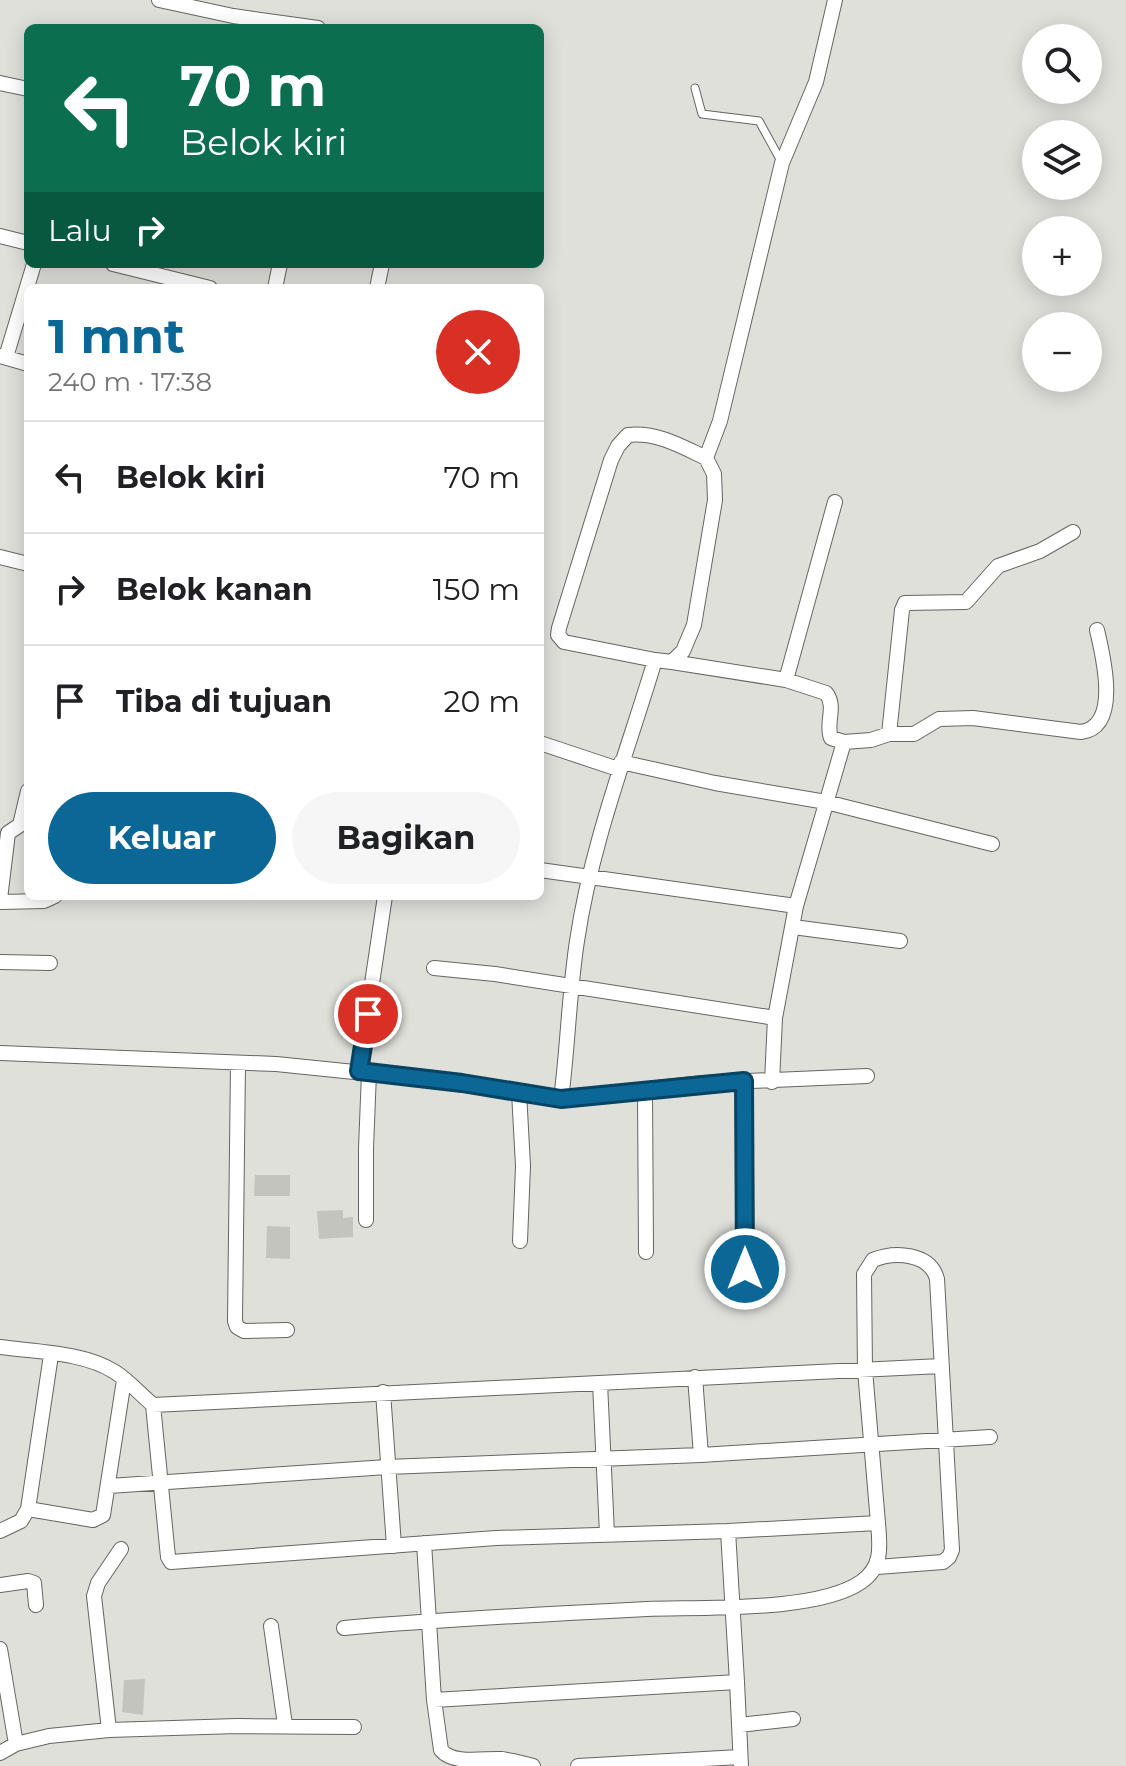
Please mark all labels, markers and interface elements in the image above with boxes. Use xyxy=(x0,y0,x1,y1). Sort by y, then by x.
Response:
map controls xyxy=(1022,24,1102,392)
button: search xyxy=(1022,24,1102,104)
text: 70 m xyxy=(180,52,326,120)
icon: left xyxy=(48,56,152,160)
text: Belok kiri xyxy=(180,120,347,164)
button: layers xyxy=(1022,120,1102,200)
icon: right xyxy=(128,208,172,252)
text: Lalu xyxy=(48,212,112,249)
button: + xyxy=(1022,216,1102,296)
text: 1 mnt xyxy=(48,307,185,365)
button: close xyxy=(436,310,520,394)
button: − xyxy=(1022,312,1102,392)
text: 240 m · 17:38 xyxy=(48,366,212,398)
icon: left xyxy=(48,455,92,499)
text: Belok kiri xyxy=(116,459,265,496)
text: 70 m xyxy=(443,459,520,496)
icon: right xyxy=(48,567,92,611)
text: Belok kanan xyxy=(116,571,313,608)
text: 150 m xyxy=(433,571,520,608)
icon: arrive xyxy=(48,679,92,723)
text: Tiba di tujuan xyxy=(116,683,332,720)
text: 20 m xyxy=(443,683,520,720)
button: Keluar xyxy=(48,792,276,884)
button: Bagikan xyxy=(292,792,520,884)
pin xyxy=(334,980,402,1048)
icon: arrive xyxy=(346,992,390,1036)
position arrow xyxy=(703,1227,787,1311)

